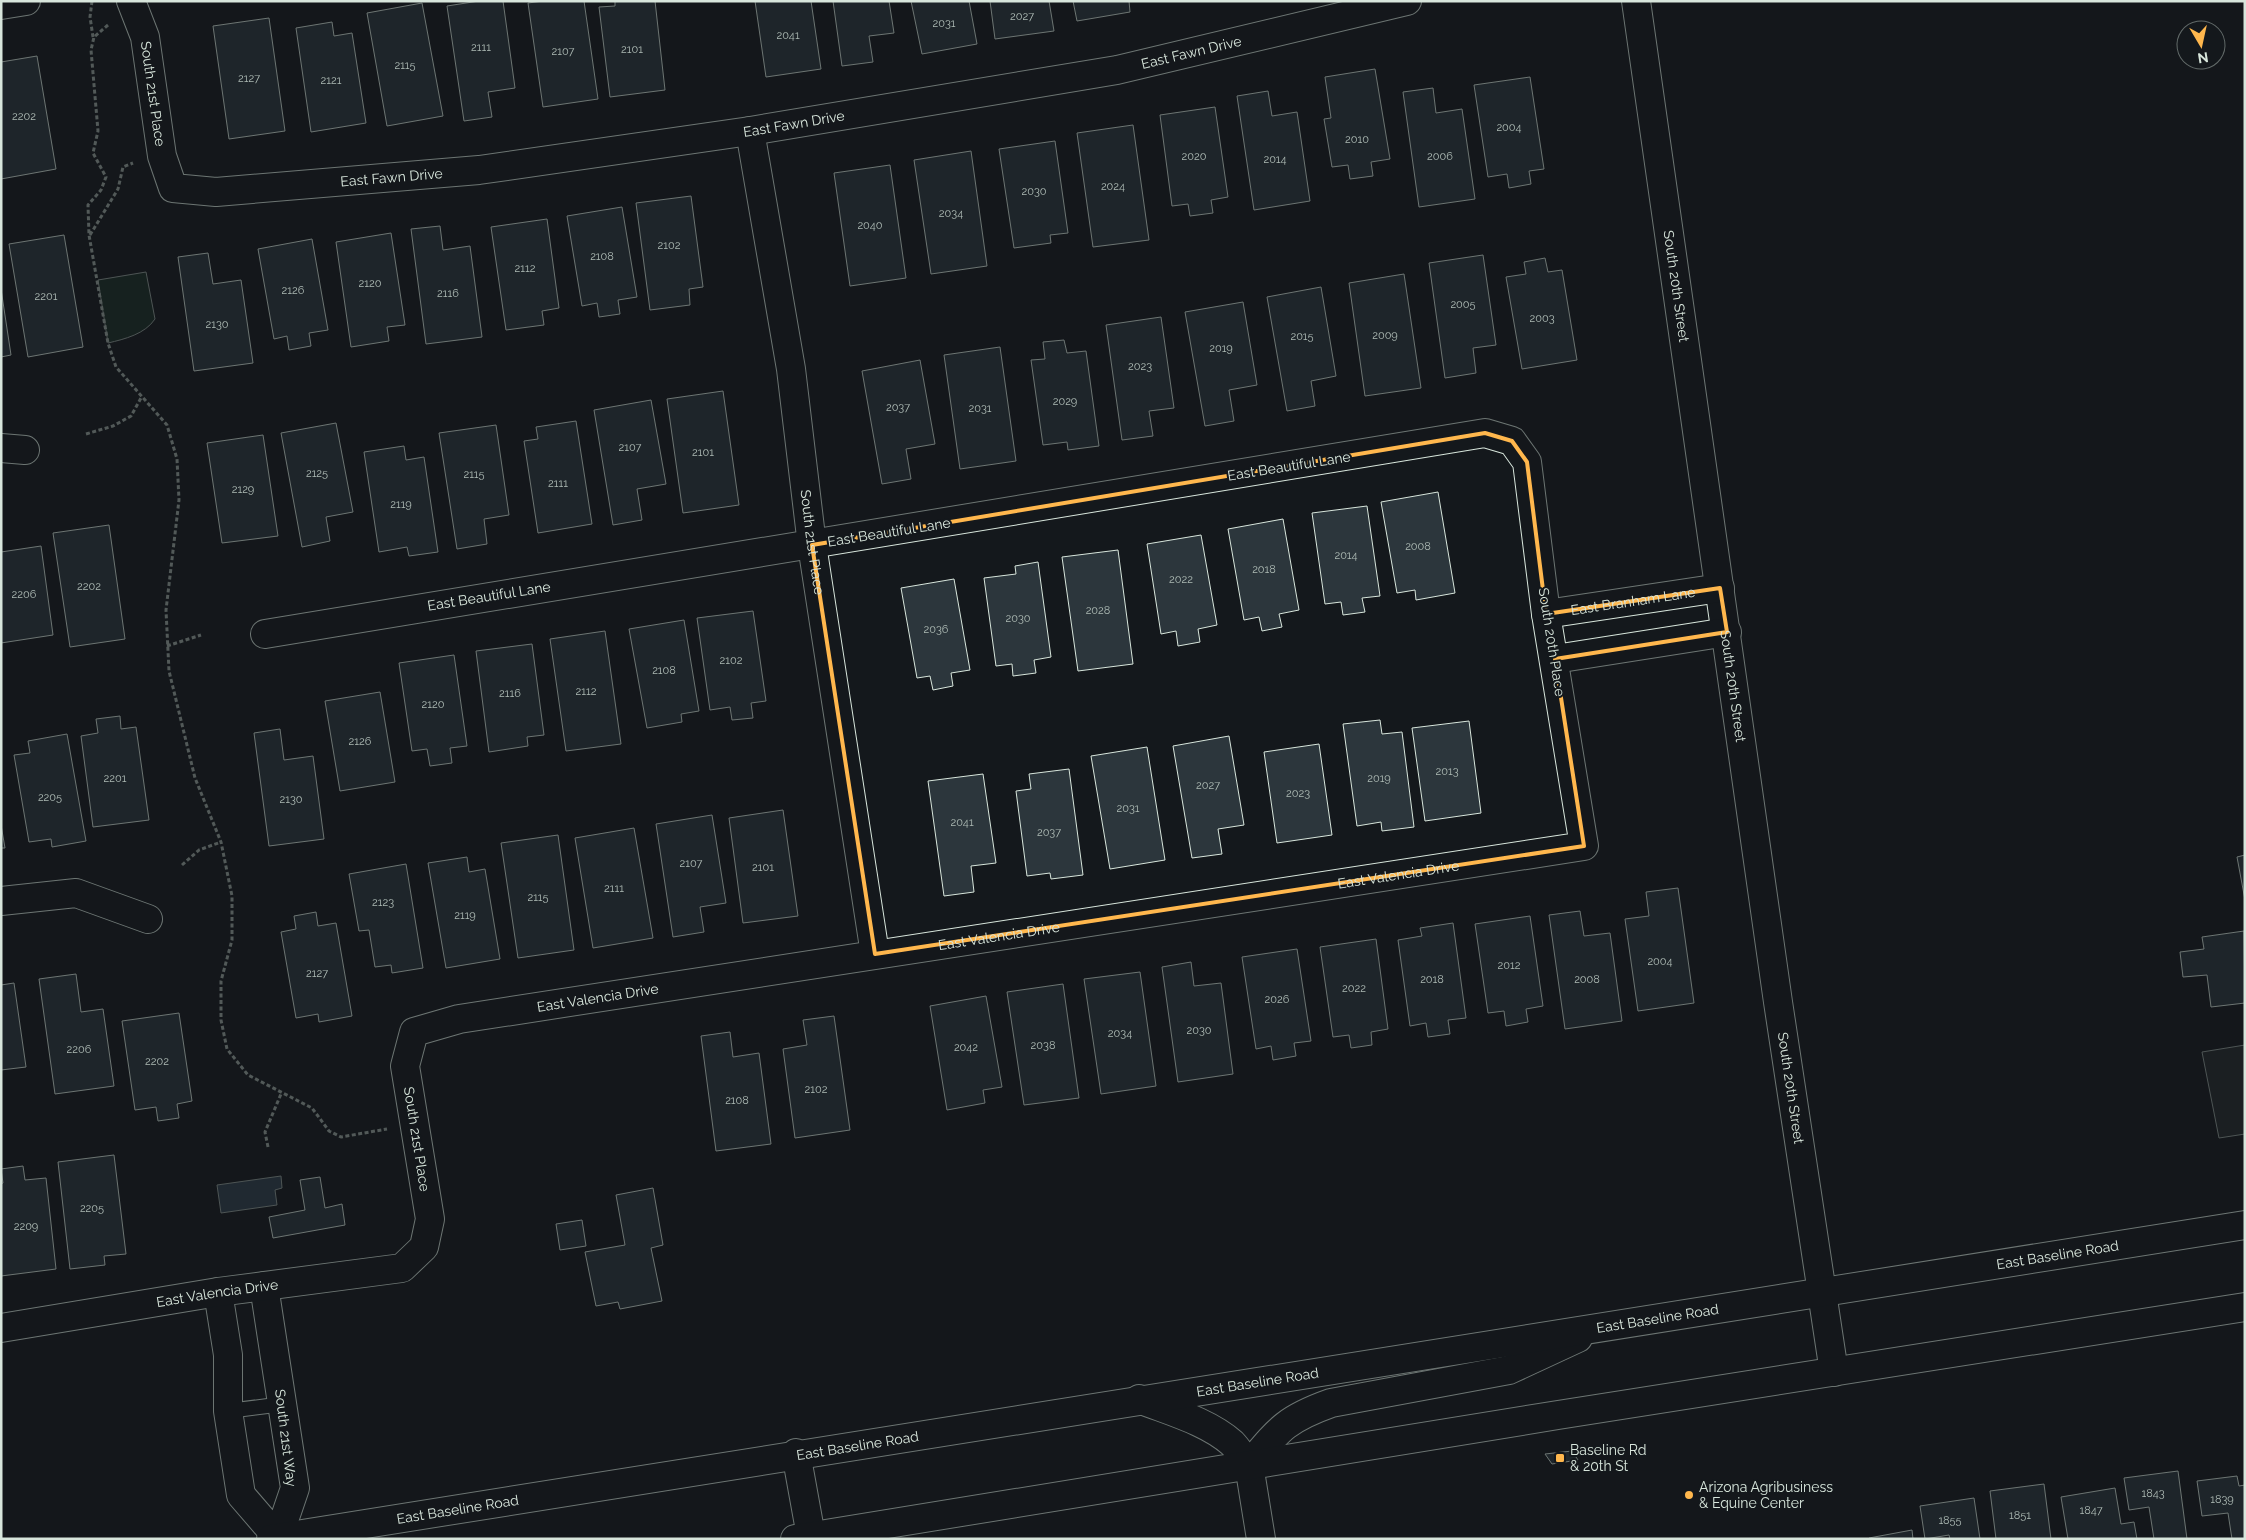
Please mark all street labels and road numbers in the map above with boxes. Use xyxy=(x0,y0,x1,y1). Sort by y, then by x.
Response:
street label: East Fawn Drive xyxy=(1140,33,1243,72)
street label: South 21st Place xyxy=(138,40,169,147)
street label: East Fawn Drive xyxy=(742,107,846,140)
street label: East Fawn Drive xyxy=(340,165,443,190)
street label: South 20th Street xyxy=(1661,229,1692,343)
street label: East Beautiful Lane xyxy=(1226,448,1352,484)
street label: South 21st Place xyxy=(797,489,828,596)
street label: East Beautiful Lane xyxy=(826,514,952,550)
street label: East Beautiful Lane xyxy=(426,578,552,614)
street label: East Branham Lane xyxy=(1570,584,1696,618)
street label: South 20th Place xyxy=(1536,587,1568,697)
street label: South 20th Street xyxy=(1717,629,1749,743)
street label: East Valencia Drive xyxy=(1336,857,1460,892)
street label: East Valencia Drive xyxy=(937,919,1061,953)
street label: East Valencia Drive xyxy=(536,980,660,1015)
street label: South 20th Street xyxy=(1775,1031,1807,1145)
street label: South 21st Place xyxy=(401,1085,433,1193)
street label: East Baseline Road xyxy=(1995,1237,2120,1272)
street label: East Valencia Drive xyxy=(155,1276,279,1310)
street label: East Baseline Road xyxy=(1595,1301,1720,1336)
street label: East Baseline Road xyxy=(1195,1364,1320,1400)
street label: South 21st Way xyxy=(272,1388,300,1488)
street label: East Baseline Road xyxy=(795,1428,920,1463)
street label: East Baseline Road xyxy=(395,1492,520,1527)

